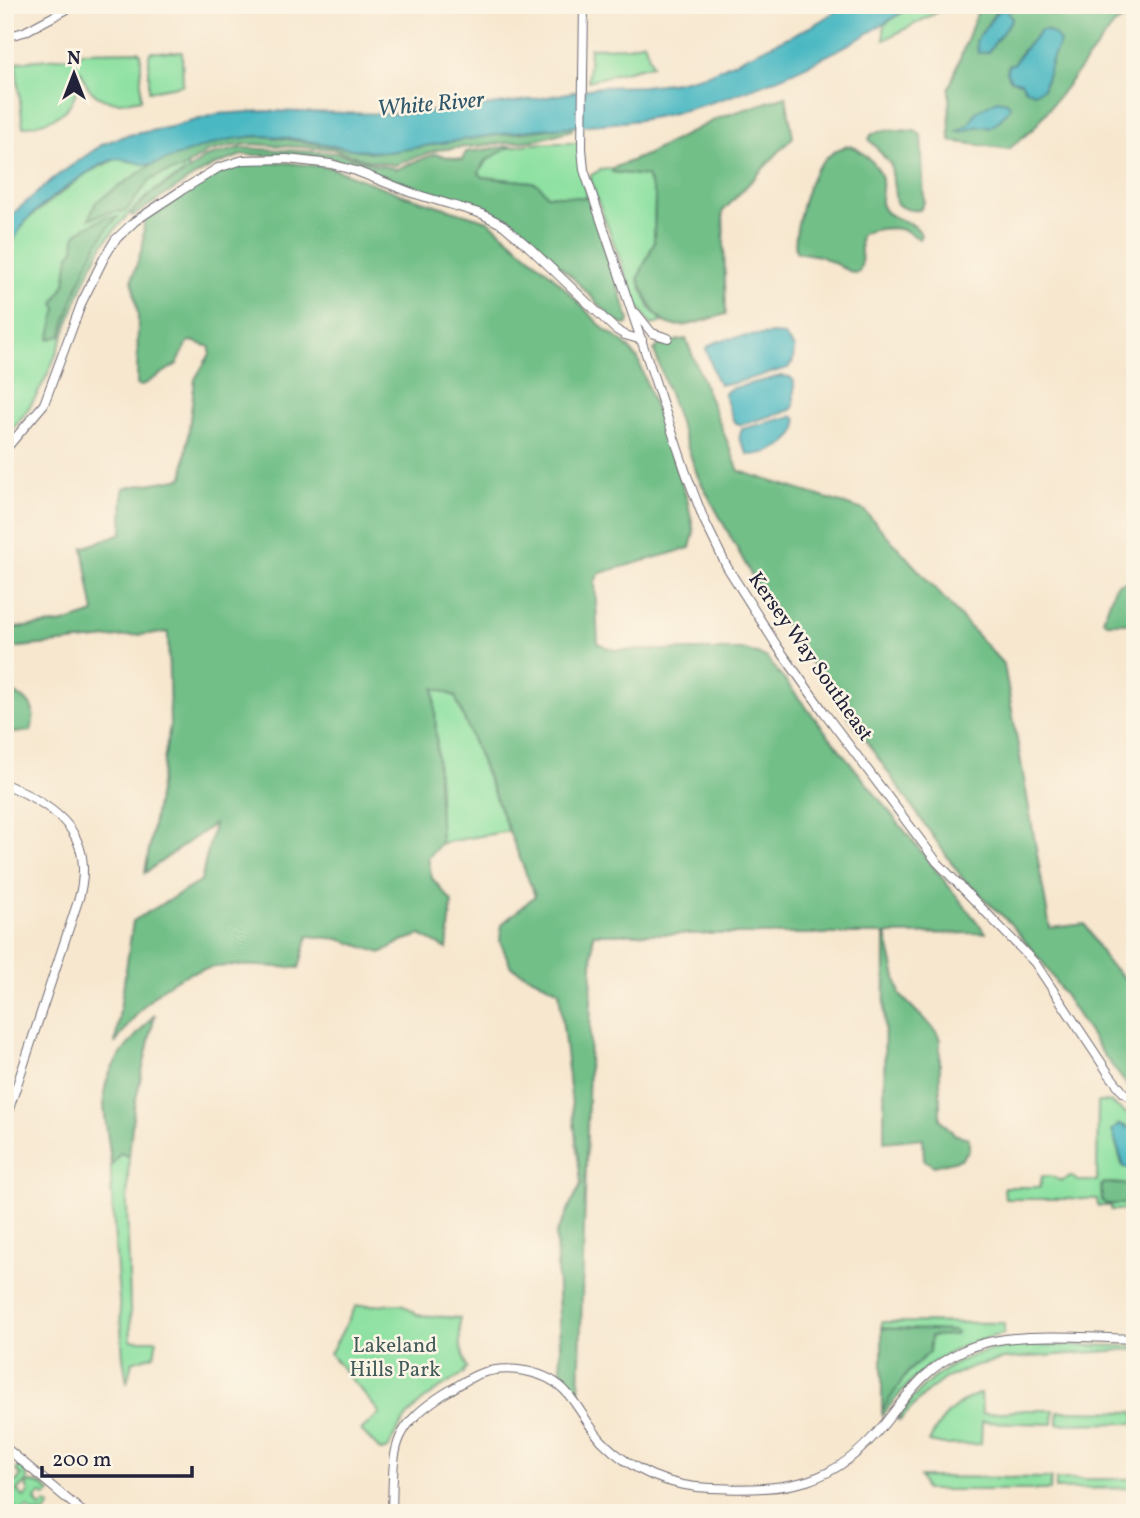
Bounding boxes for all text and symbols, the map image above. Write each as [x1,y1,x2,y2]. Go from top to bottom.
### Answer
north arrow [38,38,108,108]
text: N [67,46,81,72]
water label: White River [376,84,486,126]
street label: Kersey Way Southeast [741,566,879,748]
park label: Lakeland Hills Park [350,1332,441,1385]
scale bar [42,1434,192,1478]
text: 200 m [52,1446,112,1475]

